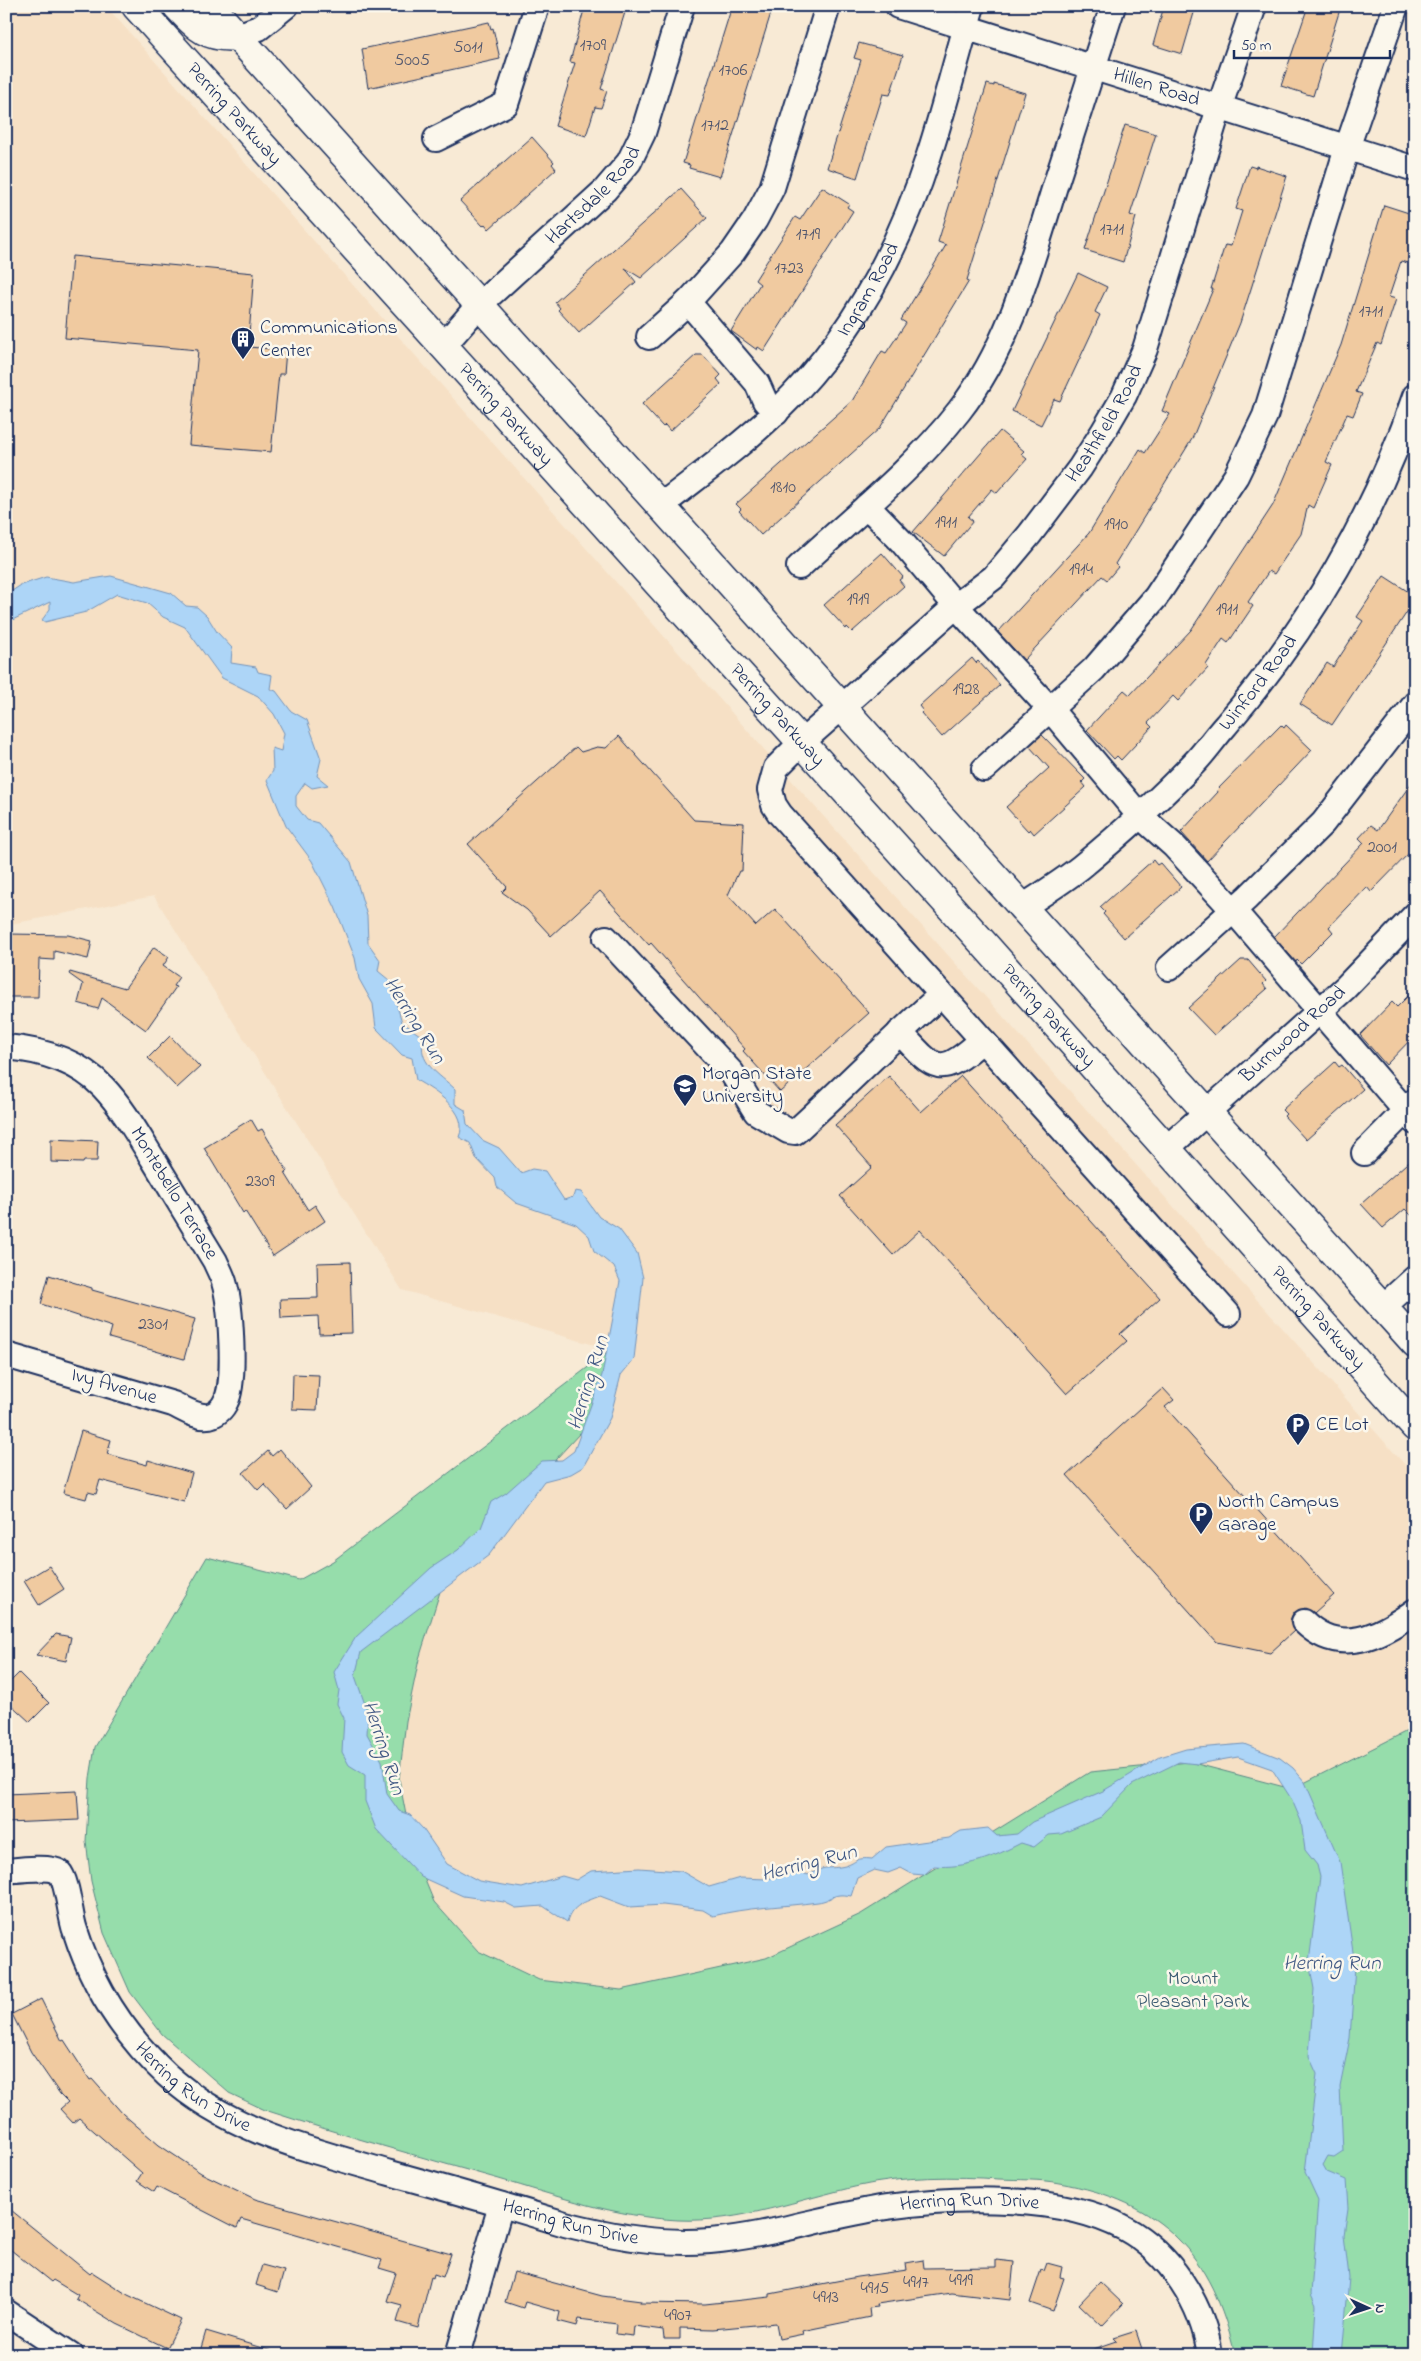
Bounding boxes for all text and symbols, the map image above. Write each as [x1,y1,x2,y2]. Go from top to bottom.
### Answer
scale bar [1234,28,1390,60]
house number: 1709 [580,33,607,59]
house number: 5011 [453,35,483,61]
text: 50 m [1241,35,1272,57]
house number: 5005 [394,48,430,74]
street label: Perring Parkway [179,56,288,172]
house number: 1706 [719,58,747,84]
street label: Hillen Road [1109,60,1203,115]
house number: 1712 [701,113,729,139]
street label: Hartsdale Road [539,142,649,252]
house number: 1711 [1100,217,1125,243]
house number: 1719 [796,222,821,248]
street label: Ingram Road [830,238,907,343]
house number: 1723 [774,256,804,282]
house number: 1711 [1359,299,1384,325]
place label: Communications Center [260,314,398,366]
building icon: Communications Center [230,326,256,360]
street label: Perring Parkway [451,357,560,473]
street label: Heathfield Road [1059,360,1151,489]
house number: 1810 [770,475,796,501]
house number: 1911 [935,510,958,536]
house number: 1910 [1104,512,1129,538]
house number: 1914 [1069,557,1094,583]
house number: 1919 [847,587,870,613]
house number: 1911 [1216,597,1239,623]
street label: Winford Road [1212,629,1305,738]
street label: Perring Parkway [723,657,832,773]
house number: 1928 [953,677,980,703]
house number: 2001 [1367,835,1397,861]
street label: Perring Parkway [994,958,1102,1074]
water label: Herring Run [375,972,453,1071]
street label: Burnwood Road [1233,979,1353,1091]
place label: Morgan State University [702,1060,811,1112]
school or university icon: Morgan State University [672,1073,698,1107]
street label: Montebello Terrace [122,1121,225,1265]
house number: 2309 [245,1169,275,1195]
street label: Perring Parkway [1264,1260,1372,1377]
house number: 2301 [138,1312,168,1338]
water label: Herring Run [560,1331,619,1434]
street label: Ivy Avenue [68,1361,160,1413]
place label: CE Lot [1316,1411,1369,1440]
parking icon: CE Lot [1285,1412,1311,1446]
place label: North Campus Garage [1218,1488,1339,1541]
parking icon: North Campus Garage [1188,1501,1214,1535]
water label: Herring Run [353,1697,413,1800]
water label: Herring Run [758,1838,861,1891]
water label: Herring Run [1283,1949,1381,1980]
park label: Mount Pleasant Park [1137,1965,1249,2017]
street label: Herring Run Drive [127,2035,255,2140]
street label: Herring Run Drive [898,2186,1041,2220]
street label: Herring Run Drive [499,2191,640,2253]
house number: 4919 [949,2268,974,2294]
house number: 4917 [903,2270,930,2296]
house number: 4915 [861,2276,889,2302]
north arrow [1344,2284,1394,2334]
house number: 4913 [813,2285,839,2311]
house number: 4907 [664,2303,693,2329]
text: N [1369,2303,1390,2314]

